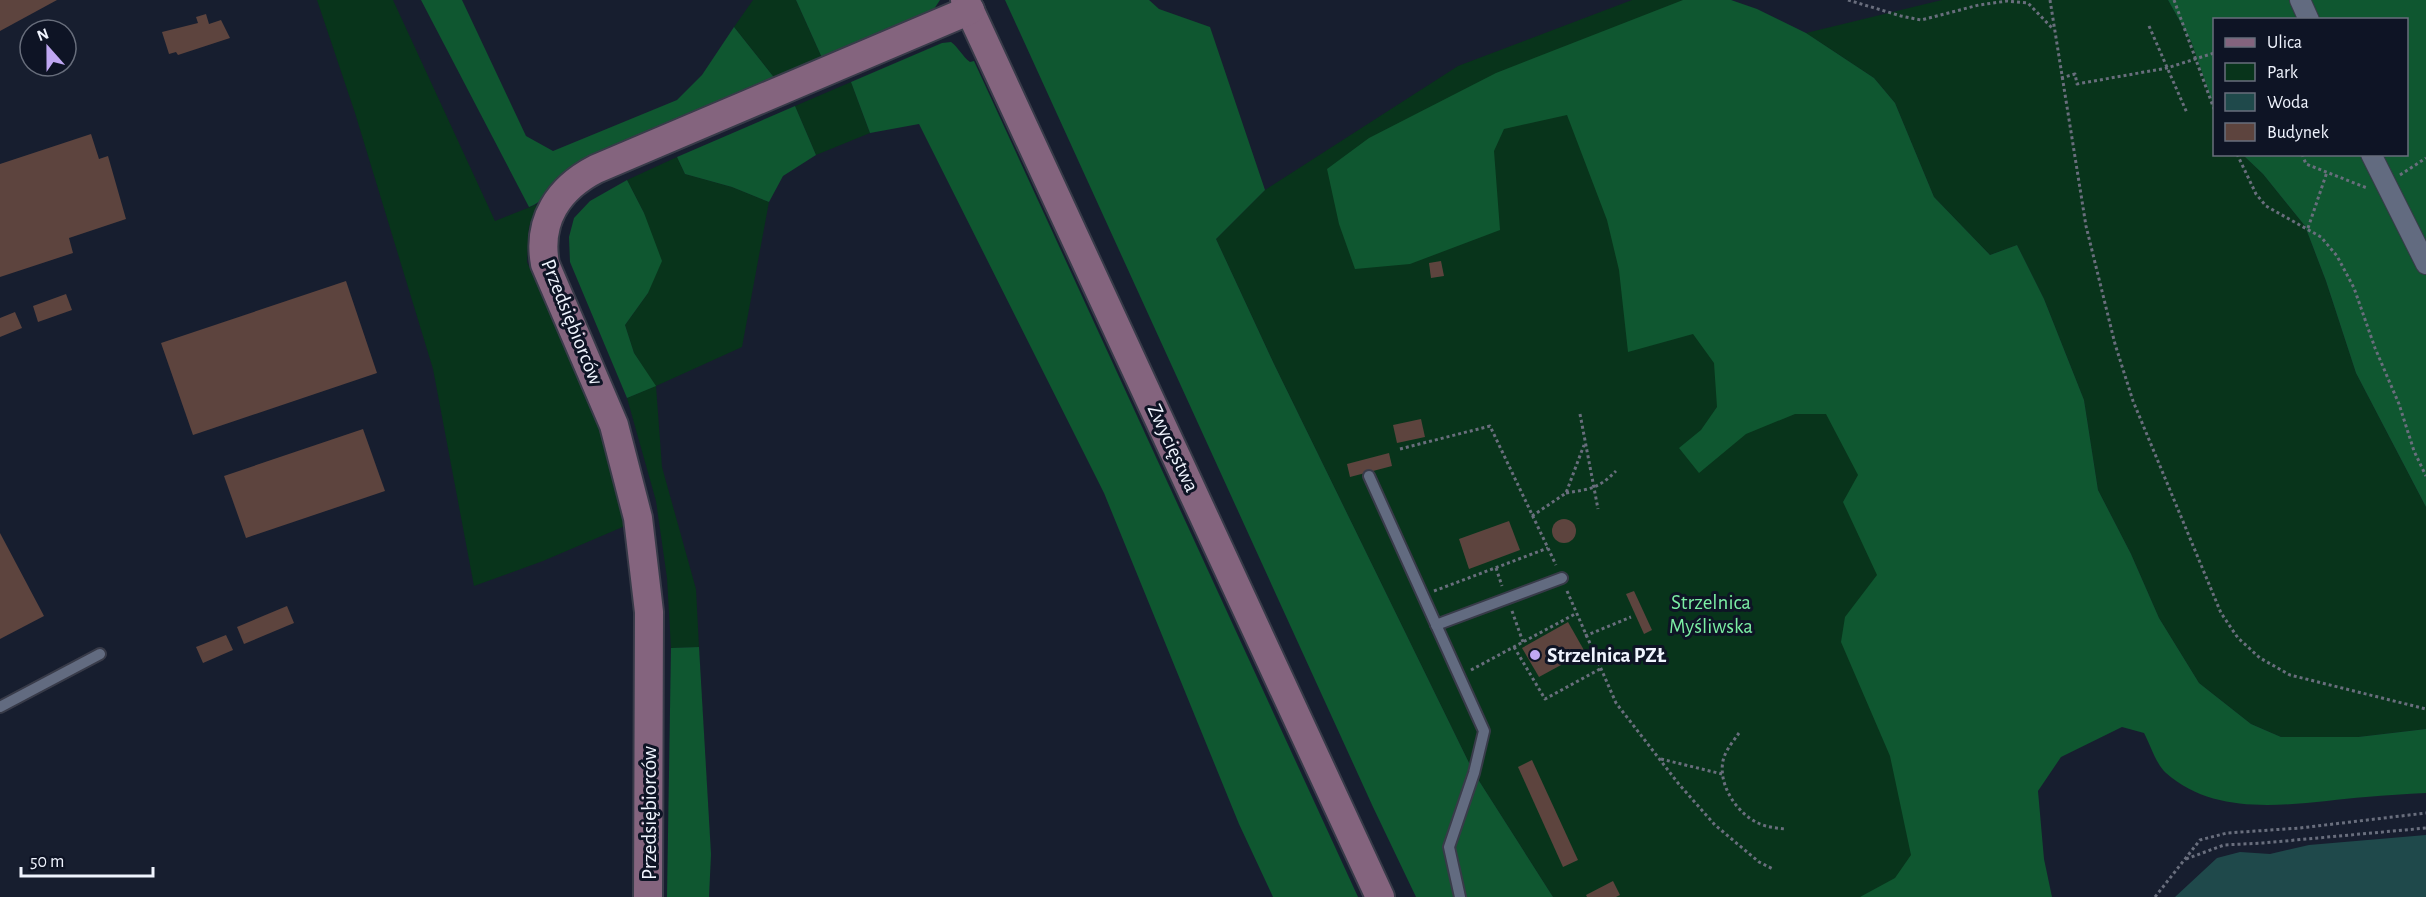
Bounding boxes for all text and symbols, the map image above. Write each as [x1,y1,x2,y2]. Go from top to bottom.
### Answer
north arrow [18,18,78,78]
legend [2213,18,2408,156]
text: N [35,25,51,44]
text: Ulica [2267,34,2302,52]
text: Park [2267,64,2299,82]
text: Woda [2267,94,2309,112]
text: Budynek [2267,124,2329,142]
street label: Przedsiębiorców [537,256,607,388]
street label: Zwycięstwa [1144,401,1203,495]
park label: Strzelnica Myśliwska [1669,592,1753,637]
place label: Strzelnica PZŁ [1547,645,1667,666]
marker: Strzelnica PZŁ [1528,648,1542,662]
street label: Przedsiębiorców [639,746,660,880]
scale bar [21,840,153,878]
text: 50 m [30,853,64,871]

